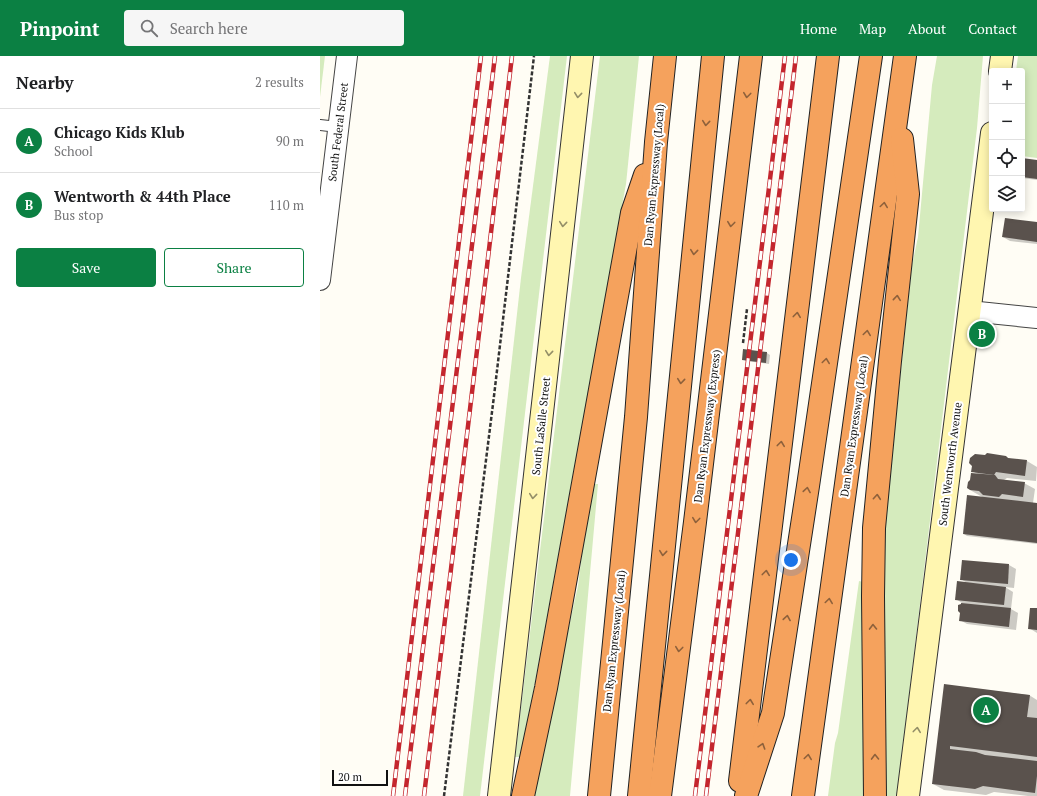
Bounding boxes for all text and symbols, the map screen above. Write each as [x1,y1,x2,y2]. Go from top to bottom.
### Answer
search box [124,10,404,46]
text: Pinpoint [20,16,100,41]
icon: search [138,17,160,39]
text: Search here [170,18,248,38]
text: Home [800,19,837,38]
text: Map [859,19,886,38]
text: About [908,19,946,38]
text: Contact [968,19,1017,38]
map controls [989,68,1025,212]
button: + [989,68,1025,104]
text: Nearby [16,71,74,94]
text: 2 results [255,73,304,91]
street label: South Federal Street [325,82,351,182]
one-way arrow [574,92,583,98]
one-way arrow [742,92,751,98]
street label: Dan Ryan Expressway (Local) [641,103,667,247]
button: − [989,104,1025,140]
one-way arrow [702,120,711,126]
text: Chicago Kids Klub [54,122,185,142]
text: A [24,132,34,150]
text: 90 m [276,132,304,150]
button: locate [989,140,1025,176]
text: School [54,142,93,160]
button: layers [989,176,1025,212]
text: Wentworth & 44th Place [54,186,231,206]
text: B [25,196,33,214]
text: 110 m [269,196,304,214]
one-way arrow [880,202,889,208]
text: Bus stop [54,206,103,224]
one-way arrow [559,221,568,227]
one-way arrow [727,221,736,227]
button: Save [16,248,156,287]
button: Share [164,248,304,287]
one-way arrow [690,249,699,255]
one-way arrow [892,295,901,301]
one-way arrow [792,311,801,318]
pin: B [969,319,995,349]
one-way arrow [862,330,871,336]
street label: Dan Ryan Expressway (Express) [691,348,723,503]
one-way arrow [545,350,554,356]
street label: Dan Ryan Expressway (Local) [837,354,871,498]
one-way arrow [821,358,830,364]
street label: South LaSalle Street [529,376,553,476]
one-way arrow [676,378,685,384]
street label: South Wentworth Avenue [935,401,965,527]
one-way arrow [777,441,786,447]
one-way arrow [802,487,811,493]
one-way arrow [529,493,538,499]
one-way arrow [872,494,881,500]
one-way arrow [692,517,701,523]
one-way arrow [659,550,668,556]
your location [781,550,801,570]
street label: Dan Ryan Expressway (Local) [600,569,628,713]
one-way arrow [761,570,770,576]
one-way arrow [824,598,833,604]
one-way arrow [782,615,791,621]
one-way arrow [869,624,877,630]
one-way arrow [675,646,684,652]
pin: A [973,695,999,725]
one-way arrow [745,699,754,705]
one-way arrow [912,726,921,733]
one-way arrow [757,742,766,749]
one-way arrow [803,754,812,760]
one-way arrow [870,754,879,760]
scale bar [332,768,388,787]
text: 20 m [338,770,362,784]

